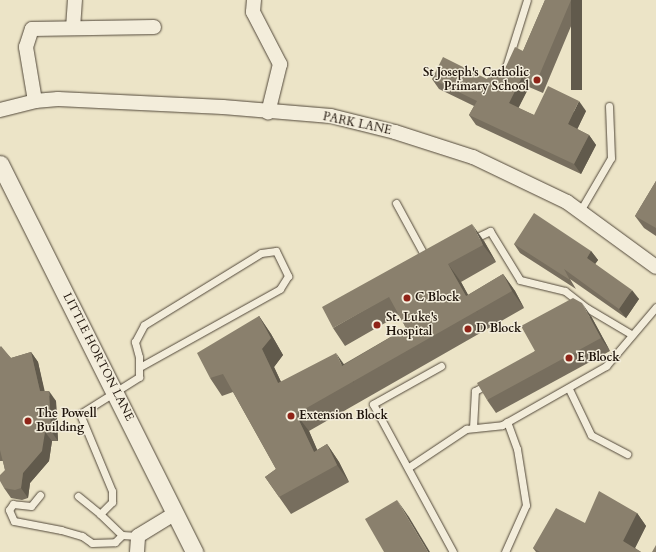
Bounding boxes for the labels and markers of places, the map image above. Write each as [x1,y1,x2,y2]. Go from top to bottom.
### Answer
place label: St Joseph's Catholic Primary School [423,66,529,94]
marker: St Joseph's Catholic Primary School [532,75,542,85]
place label: C Block [415,291,459,305]
marker: C Block [402,293,412,303]
place label: St. Luke's Hospital [386,311,438,339]
marker: St. Luke's Hospital [371,319,383,331]
place label: D Block [476,322,521,336]
marker: D Block [463,324,473,334]
place label: E Block [577,351,620,365]
marker: E Block [564,353,574,363]
place label: The Powell Building [36,407,97,435]
place label: Extension Block [299,409,388,423]
marker: Extension Block [286,411,296,421]
marker: The Powell Building [23,416,33,426]

